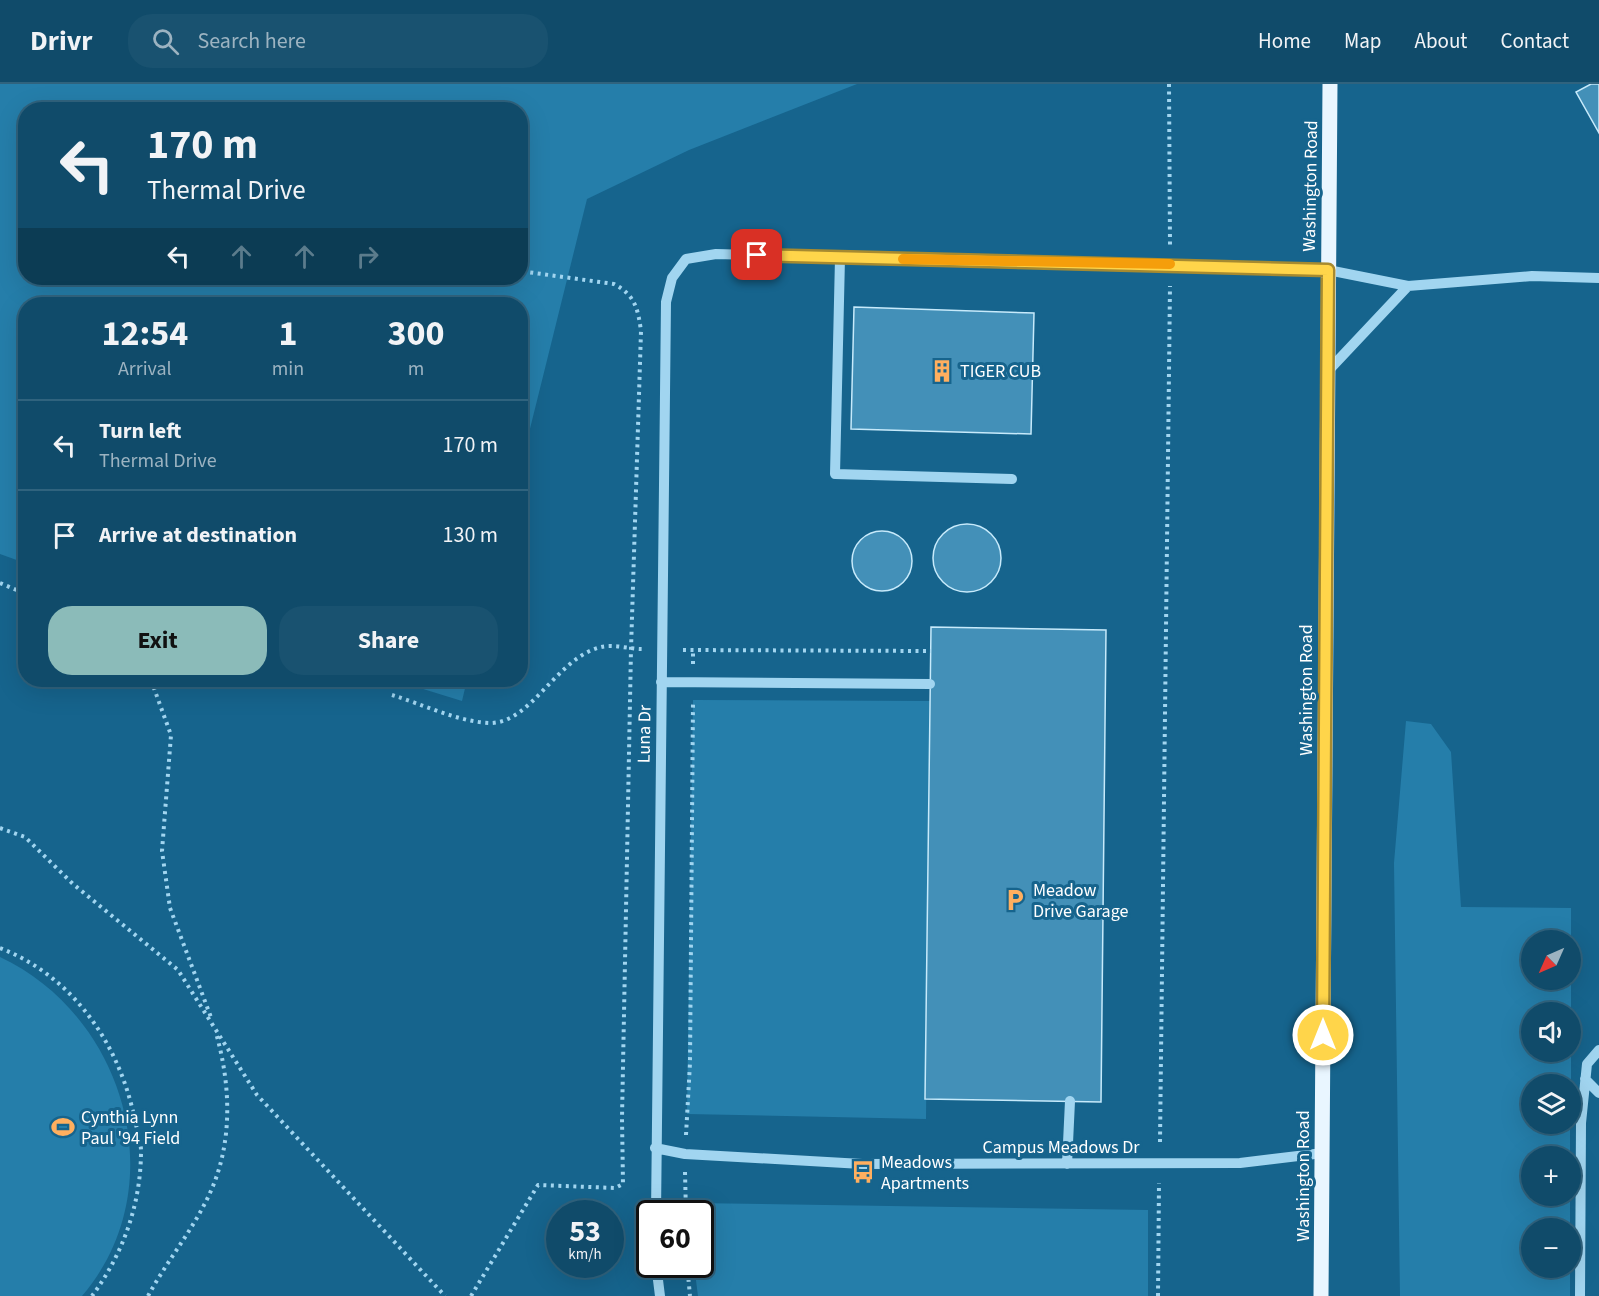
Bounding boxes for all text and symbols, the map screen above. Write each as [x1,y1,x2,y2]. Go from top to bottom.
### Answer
search box [128,14,548,68]
text: Drivr [30,21,92,61]
icon: search [149,25,182,58]
text: Search here [197,25,306,57]
text: Home [1258,26,1311,56]
text: Map [1344,26,1382,56]
text: About [1415,26,1467,56]
text: Contact [1500,26,1569,56]
text: 170 m [147,115,258,175]
street label: Washington Road [1297,120,1324,252]
icon: left [48,126,126,204]
text: Thermal Drive [147,171,306,210]
pin [731,229,782,280]
icon: arrive [740,238,773,271]
icon: left [162,240,195,273]
icon: ahead [225,240,258,273]
icon: ahead [288,240,321,273]
icon: right [351,240,384,273]
text: 12:54 [101,308,188,359]
text: 1 [278,308,297,359]
text: 300 [388,308,445,359]
text: Arrival [118,355,172,383]
text: min [272,355,304,383]
text: m [408,355,424,383]
building icon: TIGER CUB [929,358,955,384]
place label: TIGER CUB [960,359,1041,384]
text: Turn left [99,415,181,447]
icon: left [48,429,81,462]
text: 170 m [443,429,498,461]
text: Thermal Drive [99,447,217,475]
icon: arrive [48,519,81,552]
text: Arrive at destination [99,519,297,551]
text: 130 m [443,519,498,551]
button: Exit [48,606,267,675]
button: Share [279,606,498,675]
street label: Washington Road [1294,624,1319,756]
street label: Luna Dr [631,704,658,763]
place label: Meadow Drive Garage [1033,878,1129,924]
parking icon: Meadow Drive Garage [1002,887,1028,913]
north arrow [1521,930,1581,990]
map controls [1521,930,1581,1278]
button: sound [1521,1002,1581,1062]
position arrow [1291,1003,1355,1067]
button: layers [1521,1074,1581,1134]
place label: Cynthia Lynn Paul '94 Field [81,1105,180,1151]
street label: Washington Road [1291,1110,1316,1242]
sports icon: Cynthia Lynn Paul '94 Field [50,1114,76,1140]
street label: Campus Meadows Dr [982,1135,1140,1160]
button: + [1521,1146,1581,1206]
place label: Meadows Apartments [881,1150,969,1196]
bus stop icon: Meadows Apartments [850,1159,876,1185]
speed limit sign: 60 [636,1200,714,1278]
text: 53 [569,1210,601,1253]
button: − [1521,1218,1581,1278]
text: km/h [568,1244,602,1265]

